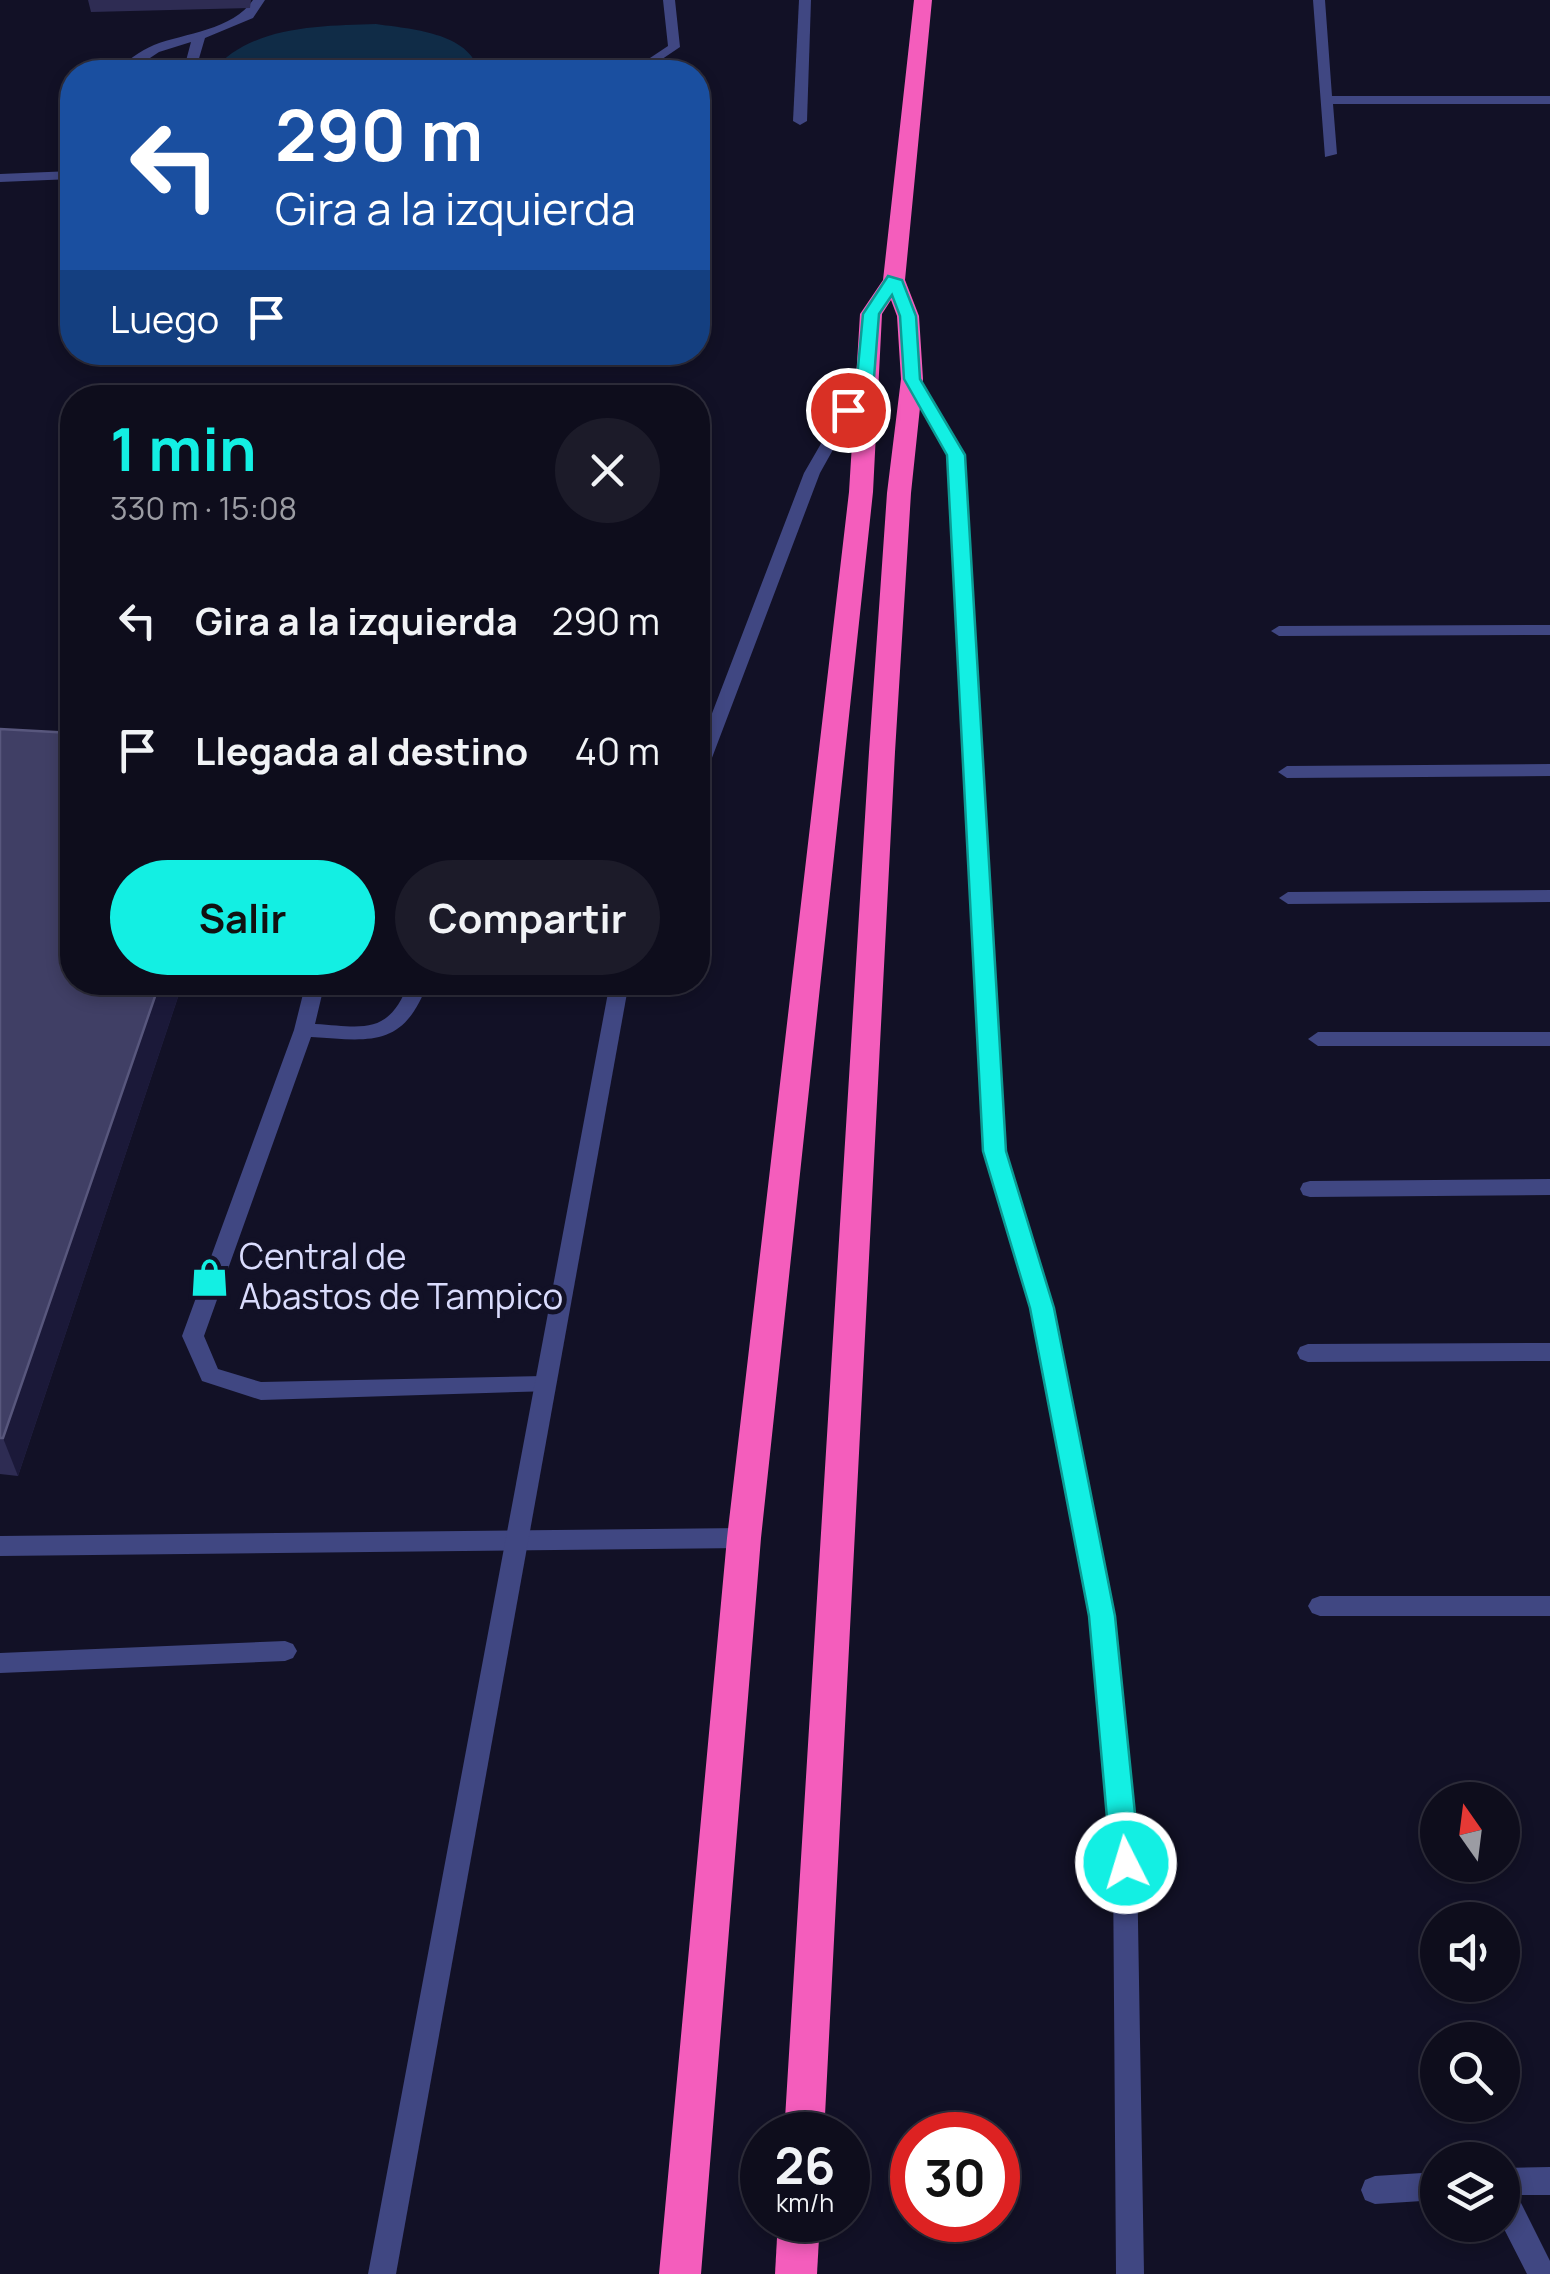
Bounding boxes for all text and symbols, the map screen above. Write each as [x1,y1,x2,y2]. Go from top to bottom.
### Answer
text: 290 m [275,86,483,182]
icon: left [110,100,240,230]
text: Gira a la izquierda [275,177,636,239]
icon: arrive [239,290,294,345]
text: Luego [110,292,219,344]
pin [806,368,891,453]
icon: arrive [821,383,876,438]
text: 1 min [110,407,257,489]
button: close [555,418,660,523]
text: 330 m · 15:08 [110,486,297,530]
icon: left [110,593,165,648]
text: Gira a la izquierda [195,594,518,646]
text: 290 m [552,594,660,646]
icon: arrive [110,723,165,778]
text: Llegada al destino [195,724,528,776]
text: 40 m [575,724,660,776]
button: Salir [110,860,375,975]
button: Compartir [395,860,660,975]
place label: Central de Abastos de Tampico [239,1232,563,1320]
shop icon: Central de Abastos de Tampico [188,1256,230,1298]
north arrow [1420,1782,1520,1882]
map controls [1420,1782,1520,2242]
position arrow [1074,1811,1178,1915]
button: sound [1420,1902,1520,2002]
button: search [1420,2022,1520,2122]
speed limit sign: 30 [890,2112,1020,2242]
text: 26 [775,2131,835,2199]
button: layers [1420,2142,1520,2242]
text: km/h [776,2185,834,2220]

